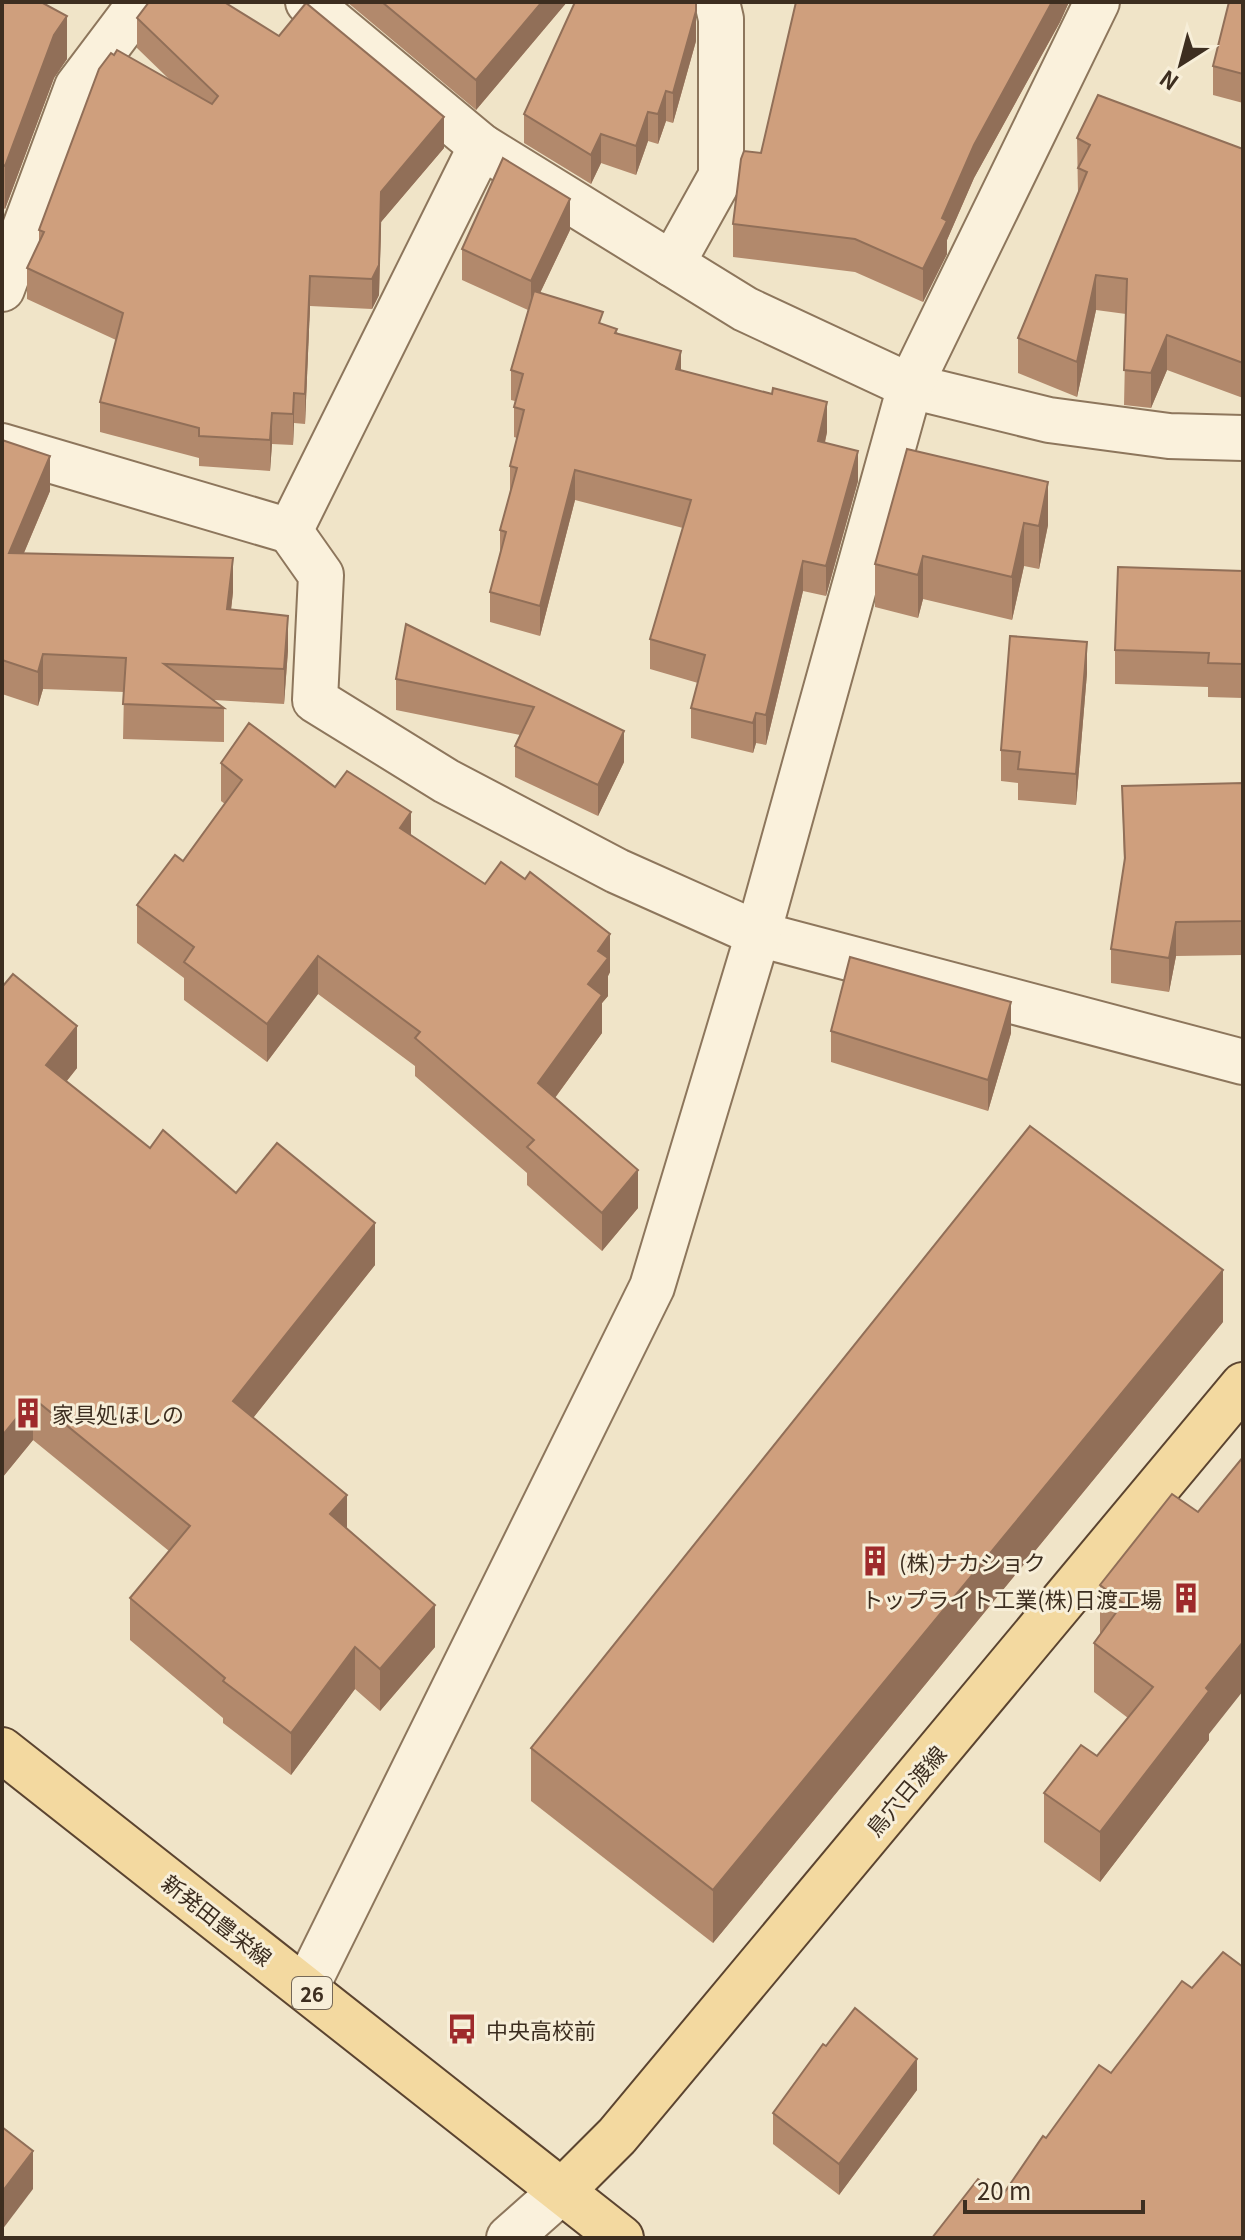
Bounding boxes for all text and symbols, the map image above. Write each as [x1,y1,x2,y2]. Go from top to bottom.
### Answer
north arrow [1141,24,1221,104]
text: N [1152,64,1184,100]
building icon: 家具処ほしの [11,1396,45,1430]
place label: 家具処ほしの [52,1397,184,1429]
building icon: (株)ナカショク [858,1544,892,1578]
place label: (株)ナカショク [899,1545,1046,1577]
building icon: トップライト工業(株)日渡工場 [1169,1581,1203,1615]
place label: トップライト工業(株)日渡工場 [861,1582,1162,1614]
street label: 鳥穴日渡線 [857,1738,953,1842]
street label: 新発田豊栄線 [156,1866,280,1972]
road number: 26 [292,1977,332,2009]
bus stop icon: 中央高校前 [445,2012,479,2046]
place label: 中央高校前 [486,2013,596,2045]
scale bar [965,2164,1143,2214]
text: 20 m [977,2172,1031,2207]

